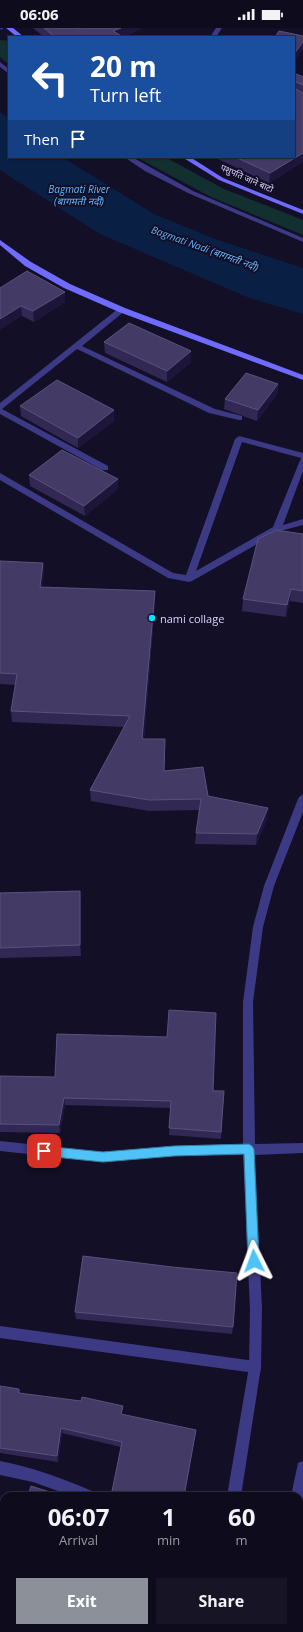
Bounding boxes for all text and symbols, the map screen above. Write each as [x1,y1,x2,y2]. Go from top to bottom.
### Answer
text: 06:06 [20,4,59,24]
text: 20 m [90,47,157,85]
icon: left [24,52,76,104]
text: Turn left [90,83,161,107]
icon: arrive [67,128,89,150]
text: Then [24,129,59,149]
street label: पशुपति जाने बाटो [218,161,276,196]
water label: Bagmati River (बागमती नदी) [48,182,111,208]
water label: Bagmati Nadi (बागमती नदी) [149,222,261,274]
place label: nami collage [160,611,224,626]
marker: nami collage [147,613,157,623]
pin [27,1134,61,1168]
icon: arrive [33,1140,55,1162]
position arrow [233,1240,275,1282]
text: 06:07 [48,1500,109,1533]
text: 1 [162,1500,176,1533]
text: 60 [228,1500,255,1533]
text: Arrival [59,1531,98,1549]
text: min [157,1531,180,1549]
text: m [236,1531,248,1549]
button: Exit [16,1578,148,1624]
button: Share [156,1578,287,1624]

